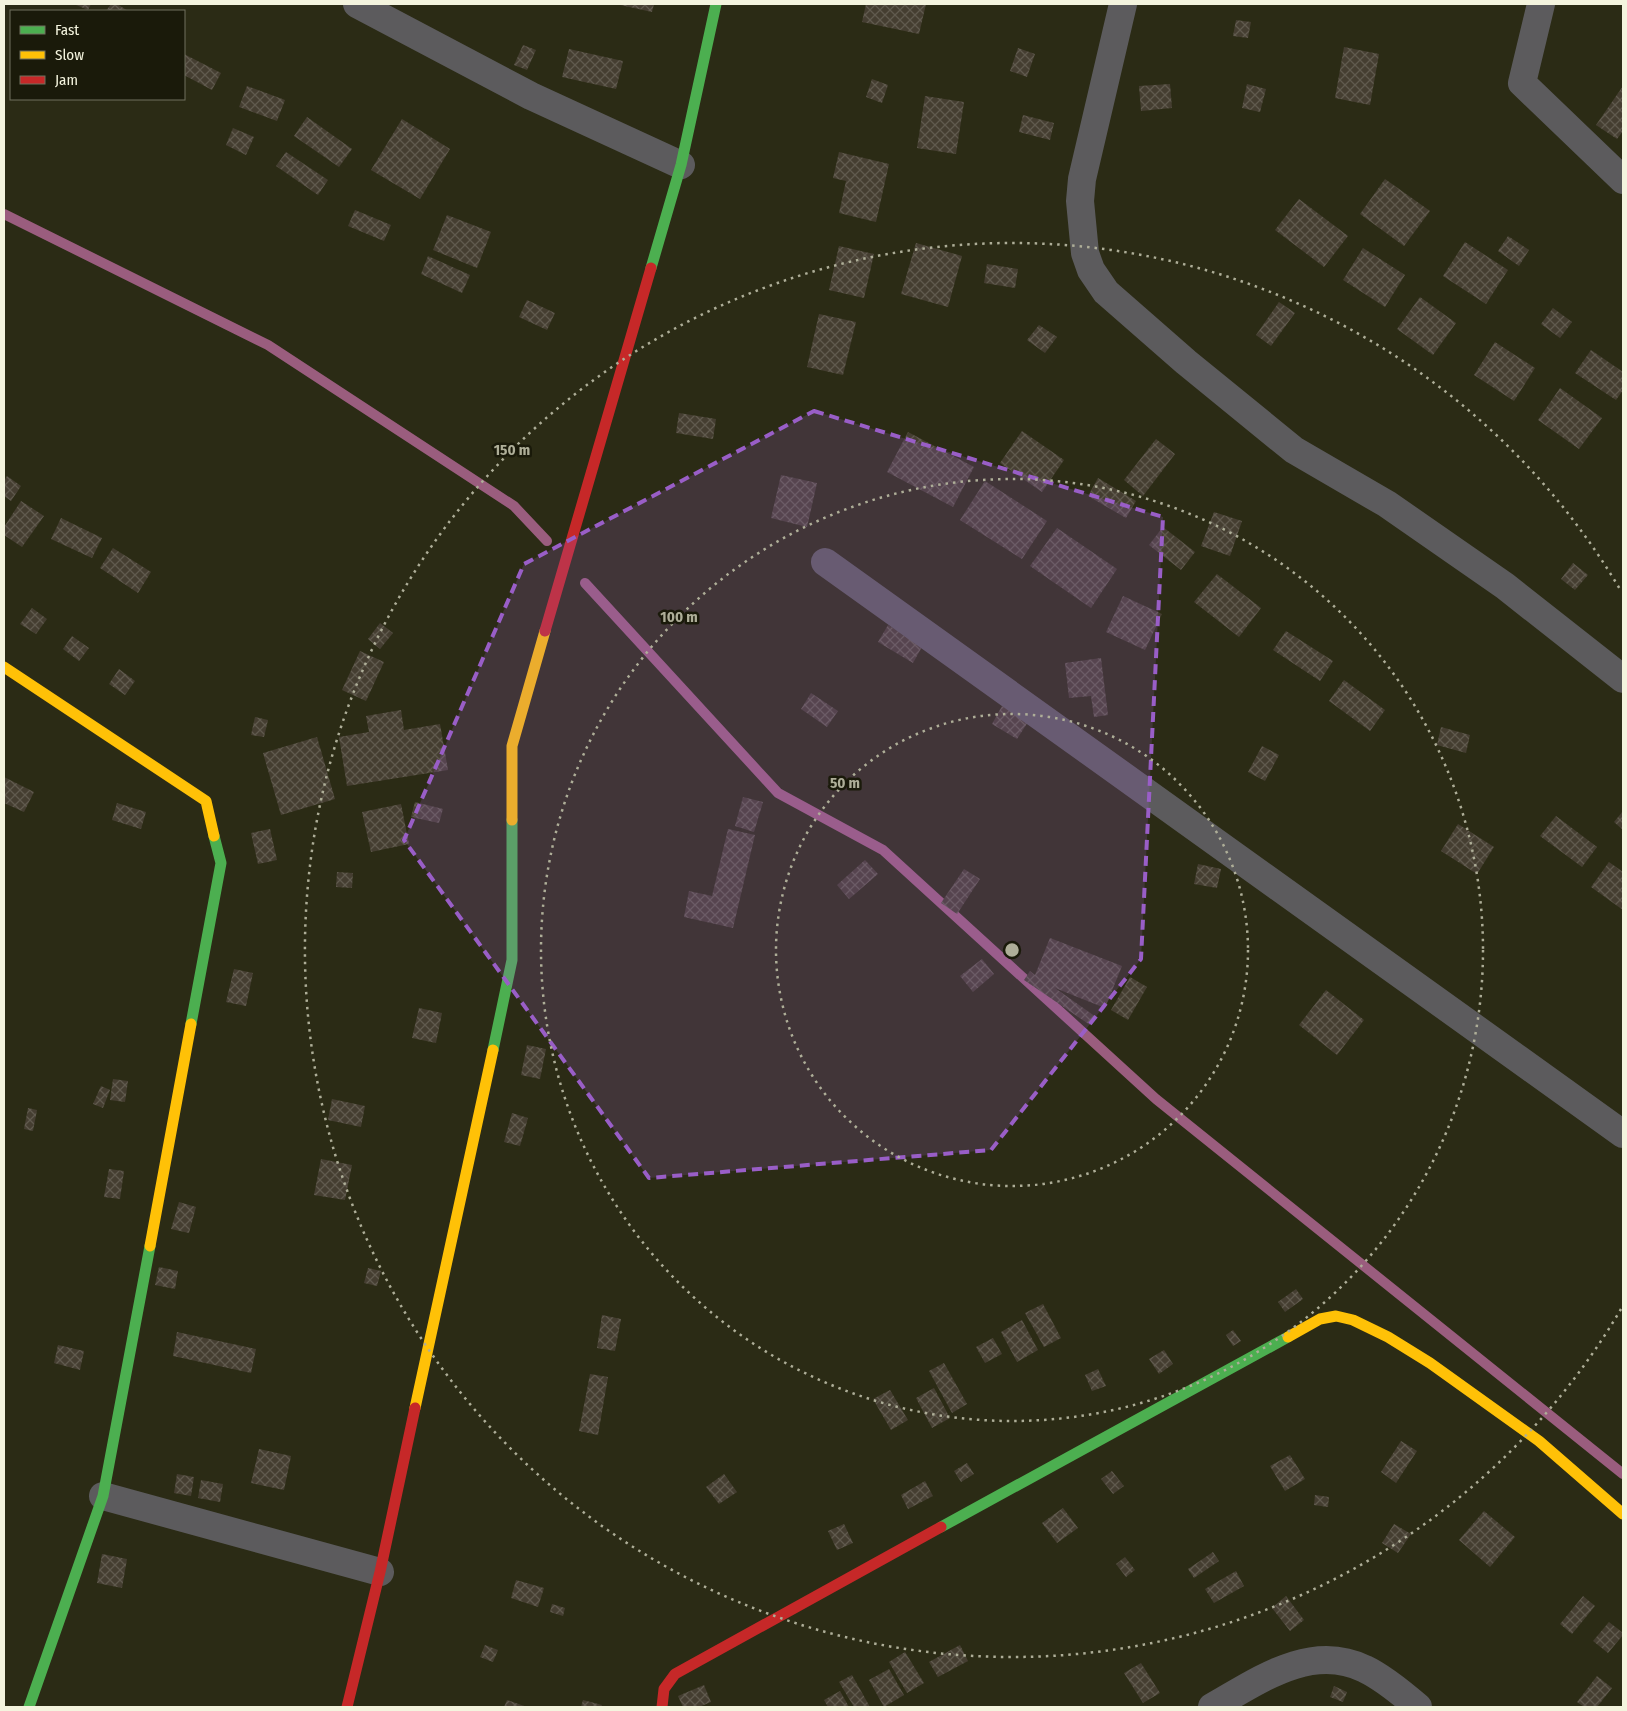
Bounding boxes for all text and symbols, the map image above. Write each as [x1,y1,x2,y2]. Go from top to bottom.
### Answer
legend [10,10,185,100]
text: Fast [55,21,79,39]
text: Slow [55,46,84,64]
text: Jam [55,71,78,89]
text: 150 m [494,441,530,459]
text: 100 m [660,608,698,626]
text: 50 m [830,774,860,792]
centre of rings [1003,941,1021,959]

